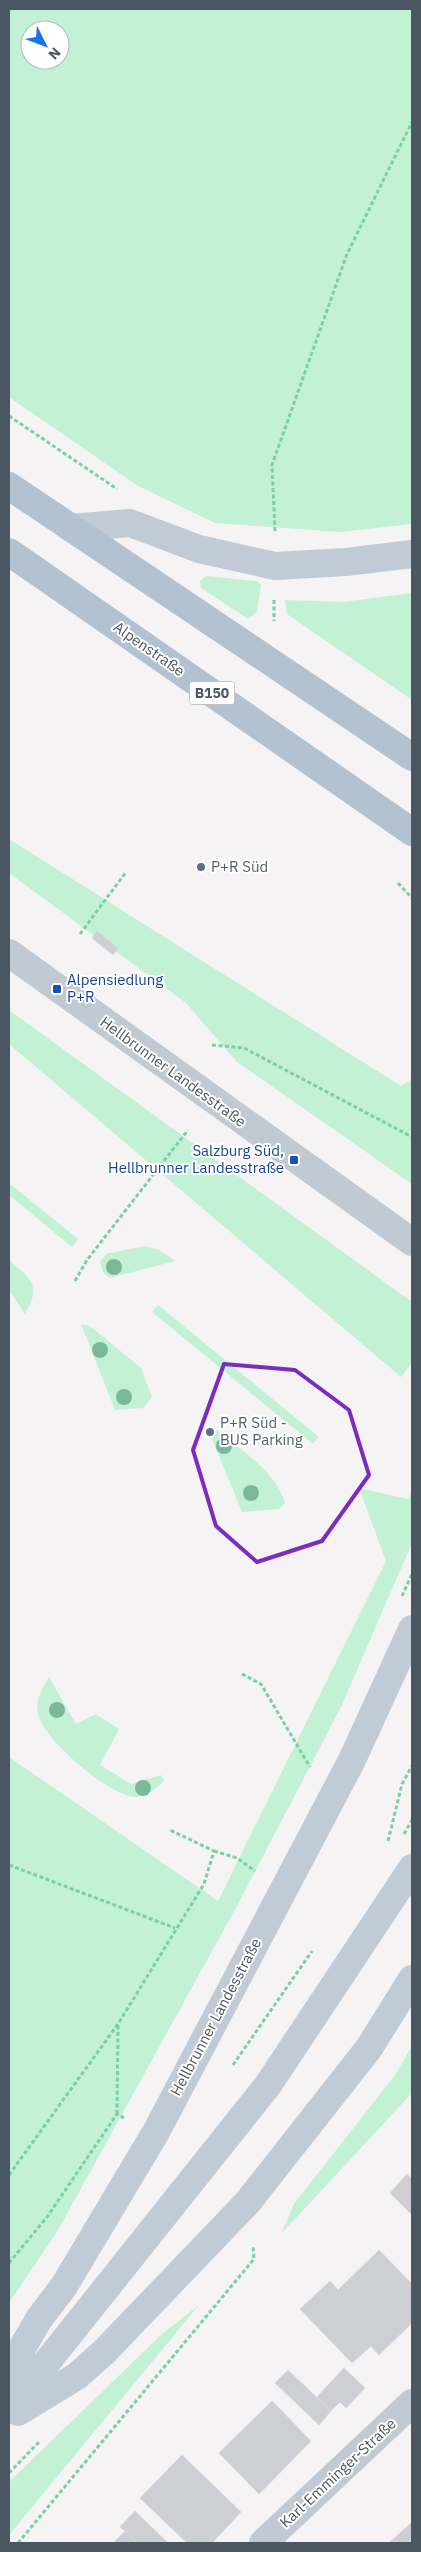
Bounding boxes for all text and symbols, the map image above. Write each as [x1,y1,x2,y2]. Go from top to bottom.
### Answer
north arrow [20,20,70,70]
text: N [45,44,65,63]
street label: Alpenstraße [110,617,189,680]
road number: B150 [190,681,234,704]
place label: P+R Süd [211,857,268,876]
marker: P+R Süd [195,861,207,873]
place label: Alpensiedlung P+R [67,970,163,1006]
marker: Alpensiedlung P+R [51,983,63,995]
street label: Hellbrunner Landesstraße [97,1012,250,1131]
place label: Salzburg Süd, Hellbrunner Landesstraße [108,1141,284,1177]
marker: Salzburg Süd, Hellbrunner Landesstraße [288,1154,300,1166]
place label: P+R Süd - BUS Parking [220,1413,303,1449]
marker: P+R Süd - BUS Parking [204,1426,216,1438]
street label: Hellbrunner Landesstraße [166,1935,265,2099]
street label: Karl-Emminger-Straße [276,2414,400,2531]

